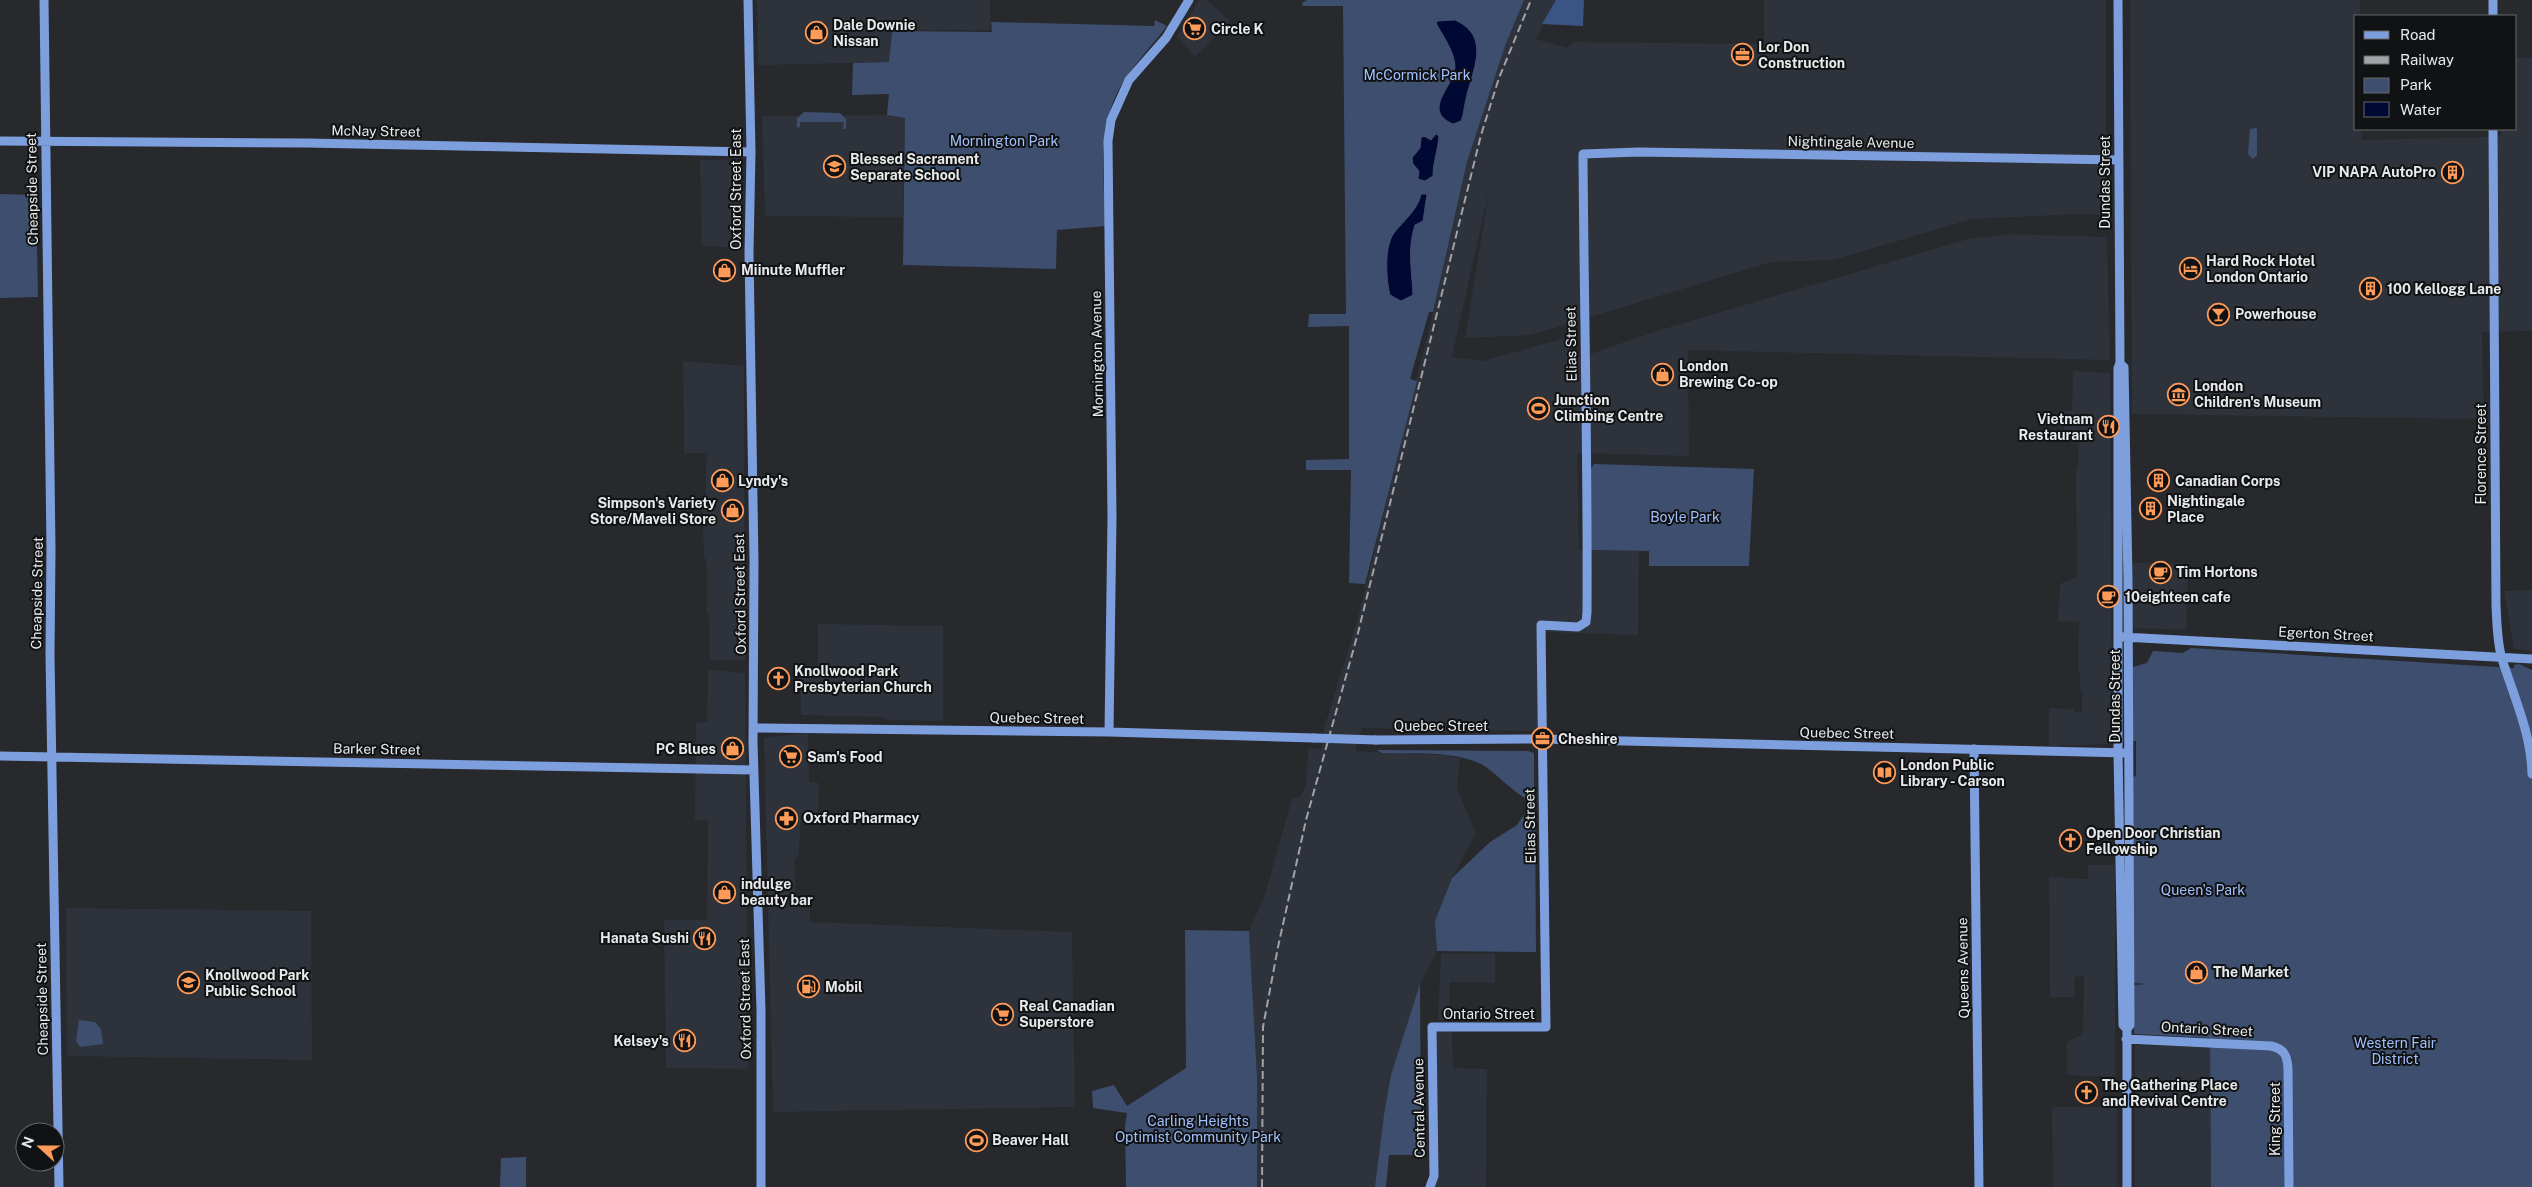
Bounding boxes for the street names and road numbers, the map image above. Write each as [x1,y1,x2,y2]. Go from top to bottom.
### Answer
street label: McNay Street [331,122,421,140]
street label: Oxford Street East [728,128,744,250]
street label: Cheapside Street [23,133,41,245]
street label: Nightingale Avenue [1787,133,1915,151]
street label: Dundas Street [2097,135,2113,229]
street label: Mornington Avenue [1088,290,1106,418]
street label: Elias Street [1562,306,1580,382]
street label: Florence Street [2473,403,2489,505]
street label: Oxford Street East [731,533,749,655]
street label: Cheapside Street [28,537,46,649]
street label: Egerton Street [2278,624,2374,644]
street label: Dundas Street [2107,649,2123,743]
street label: Quebec Street [990,709,1084,727]
street label: Quebec Street [1394,718,1488,734]
street label: Quebec Street [1800,724,1894,742]
street label: Barker Street [333,740,421,758]
street label: Elias Street [1521,788,1539,864]
street label: Queens Avenue [1954,917,1972,1019]
street label: Oxford Street East [736,938,754,1060]
street label: Cheapside Street [33,943,51,1055]
street label: Ontario Street [1443,1006,1535,1022]
street label: Ontario Street [2161,1019,2253,1039]
street label: Central Avenue [1410,1058,1428,1158]
street label: King Street [2267,1082,2283,1156]

